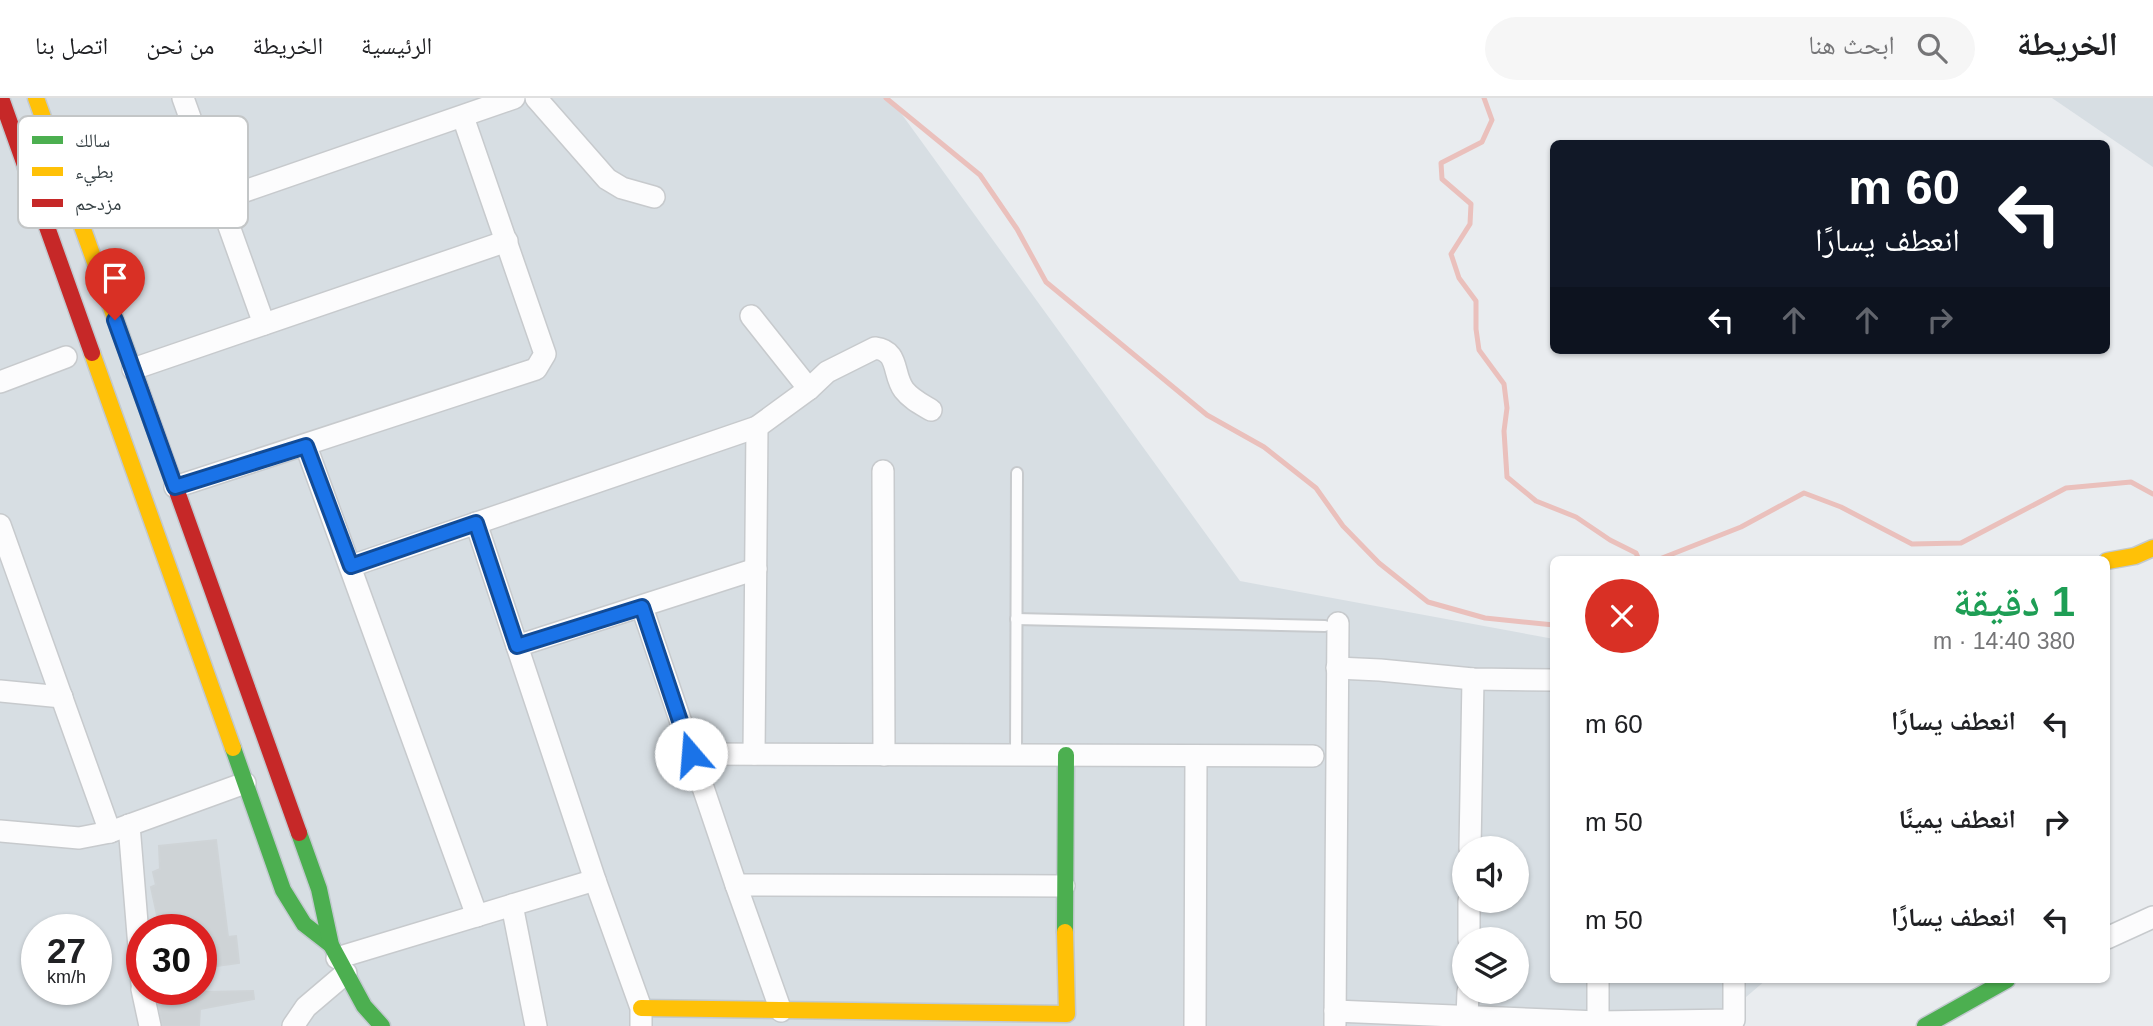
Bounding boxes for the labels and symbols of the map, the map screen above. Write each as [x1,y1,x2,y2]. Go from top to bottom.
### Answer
legend [18,116,248,228]
text: سالك [75,130,110,151]
text: بطيء [75,161,114,187]
text: مزدحم [75,193,121,216]
pin [85,248,145,320]
position arrow [654,717,728,791]
speed limit sign: 30 [126,914,217,1005]

